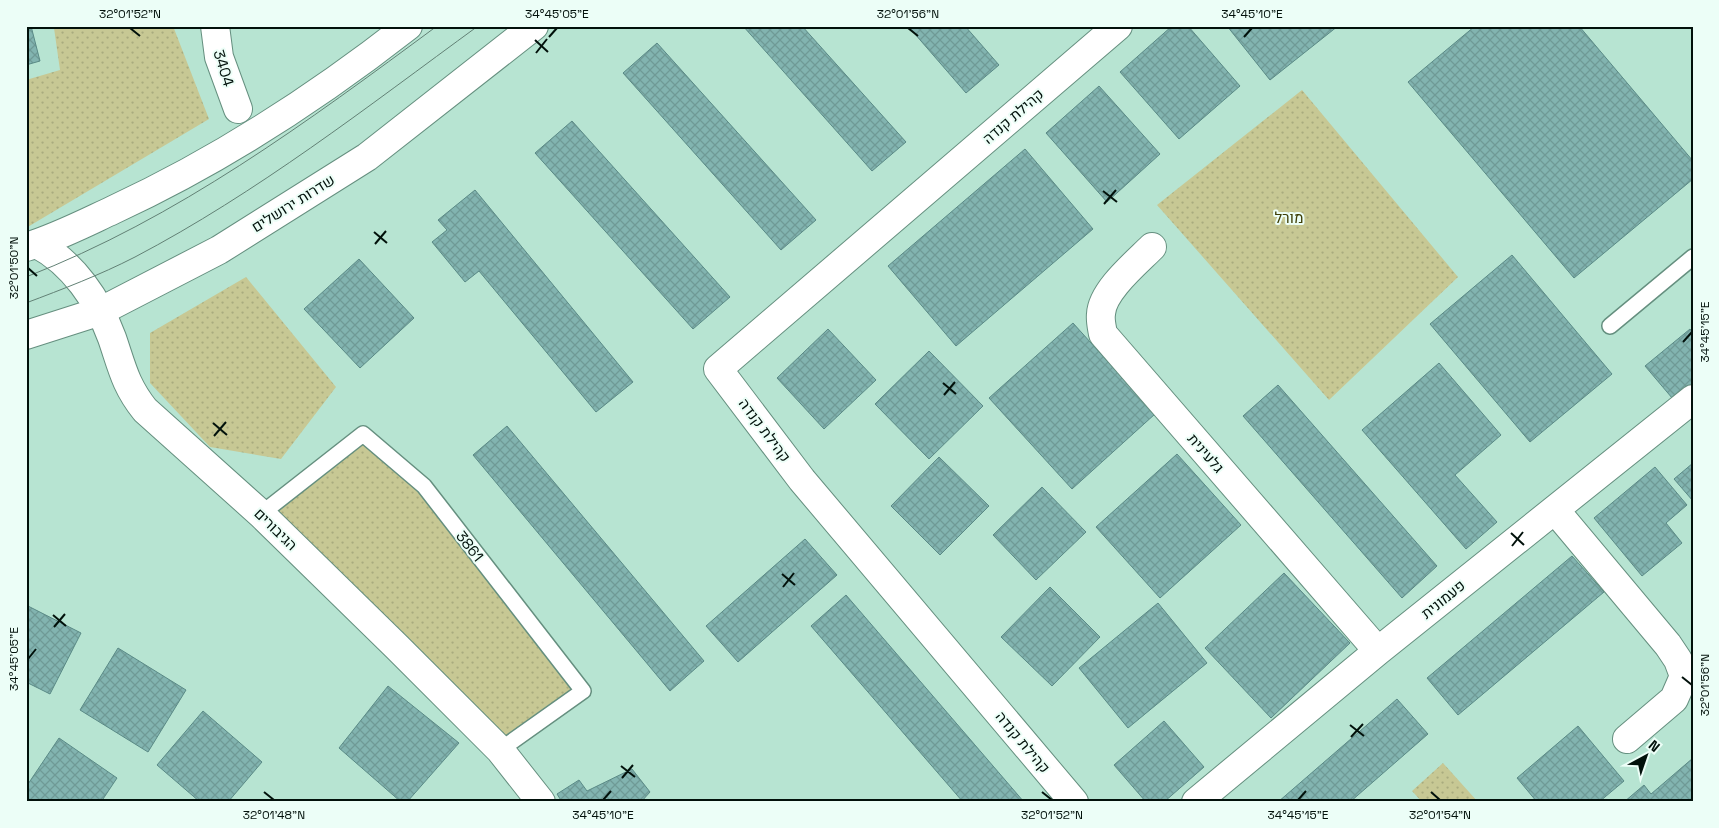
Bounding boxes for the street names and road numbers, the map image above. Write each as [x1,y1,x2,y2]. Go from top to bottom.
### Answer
street label: 3404 [209,47,239,89]
street label: קהילת קנדה [978,84,1048,148]
street label: שדרות ירושלים [248,170,338,236]
street label: קהילת קנדה [735,394,795,466]
street label: גלעינית [1184,429,1228,477]
street label: הגיבורים [250,504,302,554]
street label: 3861 [452,527,488,565]
street label: פעמונית [1417,575,1469,623]
street label: קהילת קנדה [992,707,1054,777]

